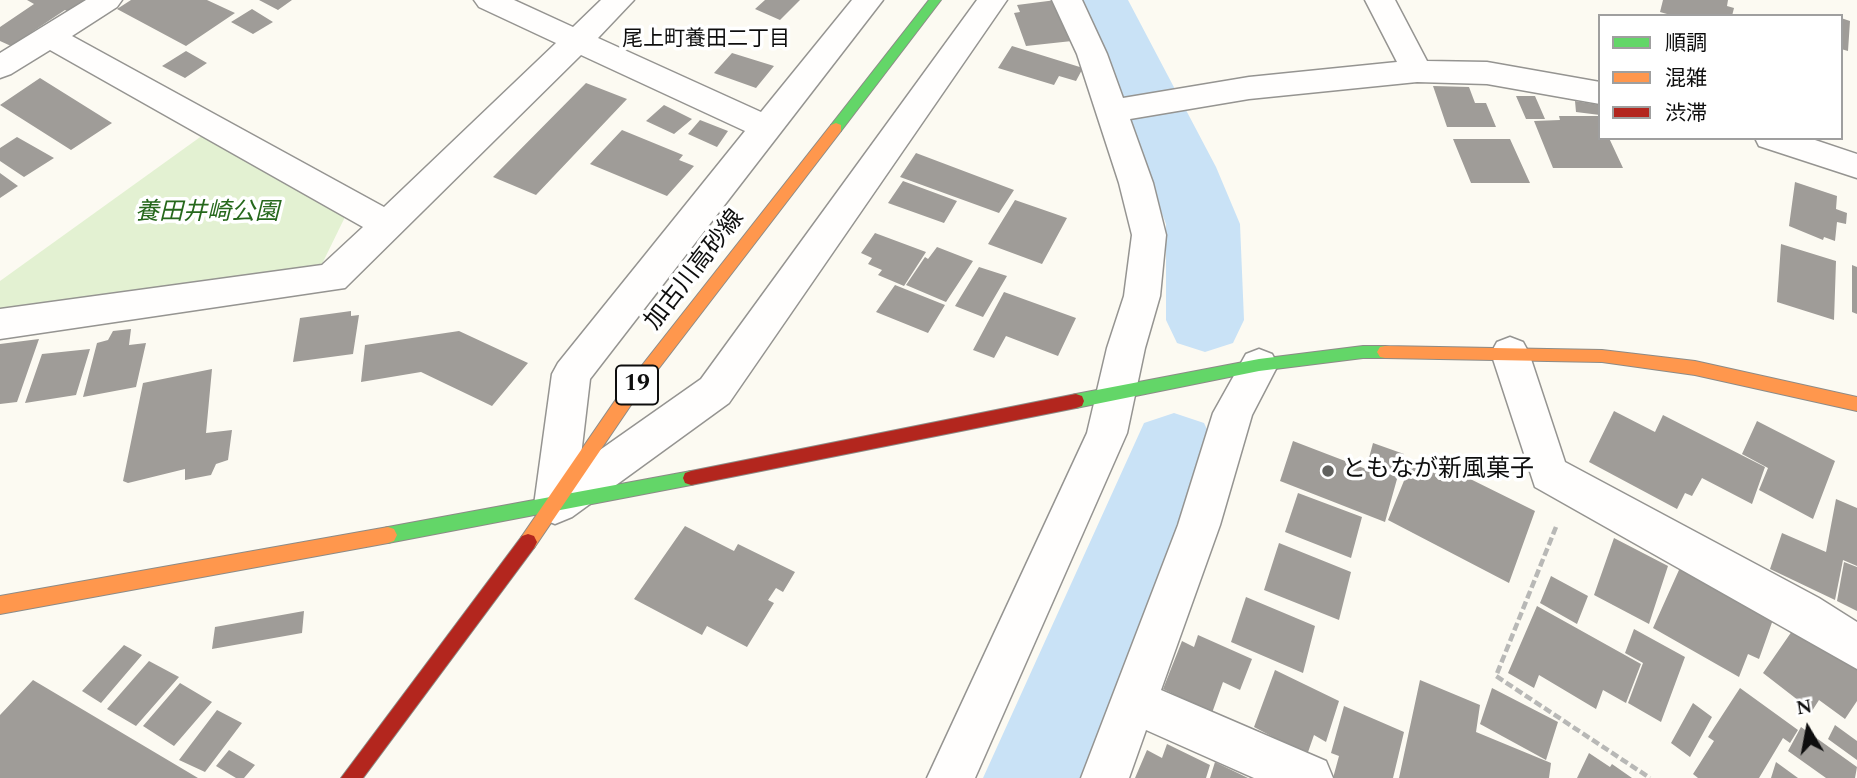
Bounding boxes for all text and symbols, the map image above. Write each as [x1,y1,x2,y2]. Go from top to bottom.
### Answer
legend [1598,14,1843,140]
district label: 尾上町養田二丁目 [622,28,790,54]
text: 順調 [1665,28,1707,60]
text: 混雑 [1665,63,1707,95]
text: 渋滞 [1665,98,1707,130]
park label: 養田井崎公園 [135,200,279,228]
street label: 加古川高砂線 [640,205,752,337]
road number: 19 [616,366,658,404]
place label: ともなが新風菓子 [1342,457,1534,485]
marker: ともなが新風菓子 [1320,463,1336,479]
text: N [1794,692,1814,723]
north arrow [1773,694,1843,764]

